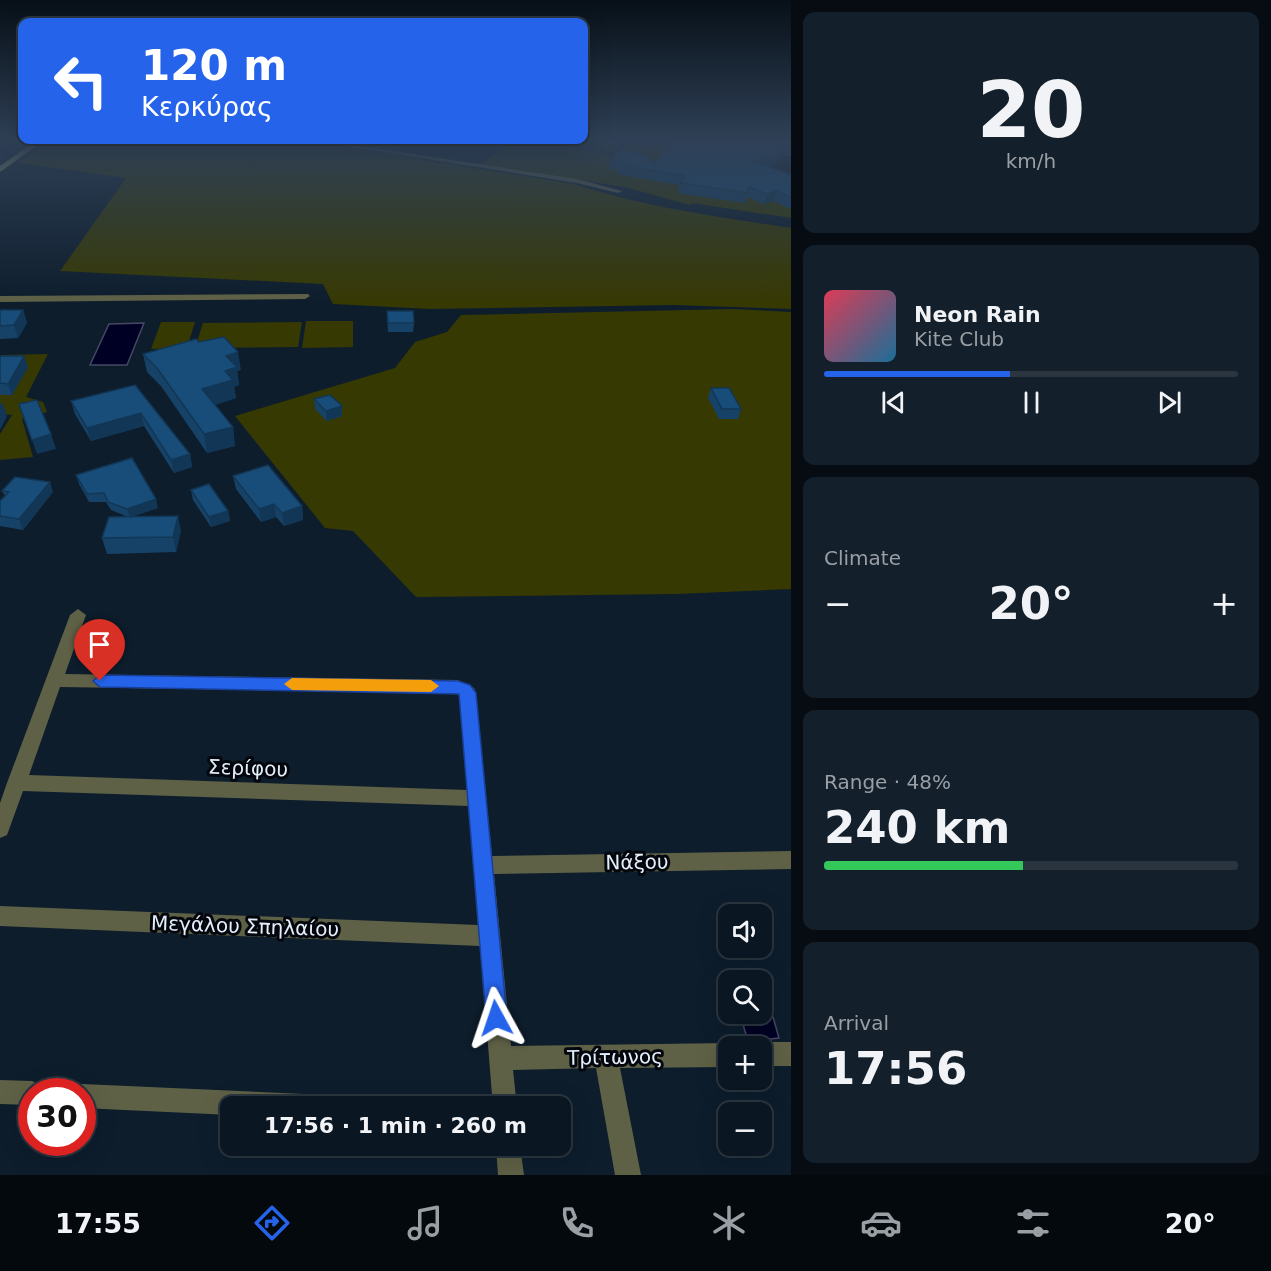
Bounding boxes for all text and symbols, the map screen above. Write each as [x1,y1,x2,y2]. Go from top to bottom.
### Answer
text: 120 m [141,41,287,90]
icon: left [42,42,120,120]
text: 20 [977,65,1085,155]
text: Κερκύρας [141,91,273,122]
text: km/h [1006,149,1056,173]
text: Neon Rain [914,302,1041,327]
text: Kite Club [914,327,1004,351]
icon: previous [877,386,910,419]
icon: pause [1015,386,1048,419]
icon: next [1153,386,1186,419]
text: Climate [824,546,901,570]
text: 20° [988,577,1074,630]
text: − [824,584,852,623]
text: + [1210,584,1238,623]
pin [74,619,125,681]
icon: arrive [83,628,116,661]
street label: Σερίφου [208,755,288,781]
text: Range · 48% [824,770,951,794]
text: 240 km [824,801,1010,854]
street label: Νάξου [605,849,669,875]
map controls [718,904,772,1156]
button: sound [718,904,772,958]
street label: Μεγάλου Σπηλαίου [151,911,339,941]
button: search [718,970,772,1024]
position arrow [464,986,528,1050]
text: Arrival [824,1011,889,1035]
button: + [718,1036,772,1090]
text: 17:56 [824,1042,967,1095]
street label: Τρίτωνος [566,1044,663,1070]
speed limit sign: 30 [18,1078,96,1156]
button: − [718,1102,772,1156]
text: 17:56 · 1 min · 260 m [264,1113,527,1138]
icon: directions [251,1202,293,1244]
icon: music [404,1202,446,1244]
icon: phone [556,1202,598,1244]
icon: climate [708,1202,750,1244]
icon: car [860,1202,902,1244]
icon: filters [1012,1202,1054,1244]
text: 17:55 [55,1208,141,1239]
text: 20° [1165,1208,1216,1239]

